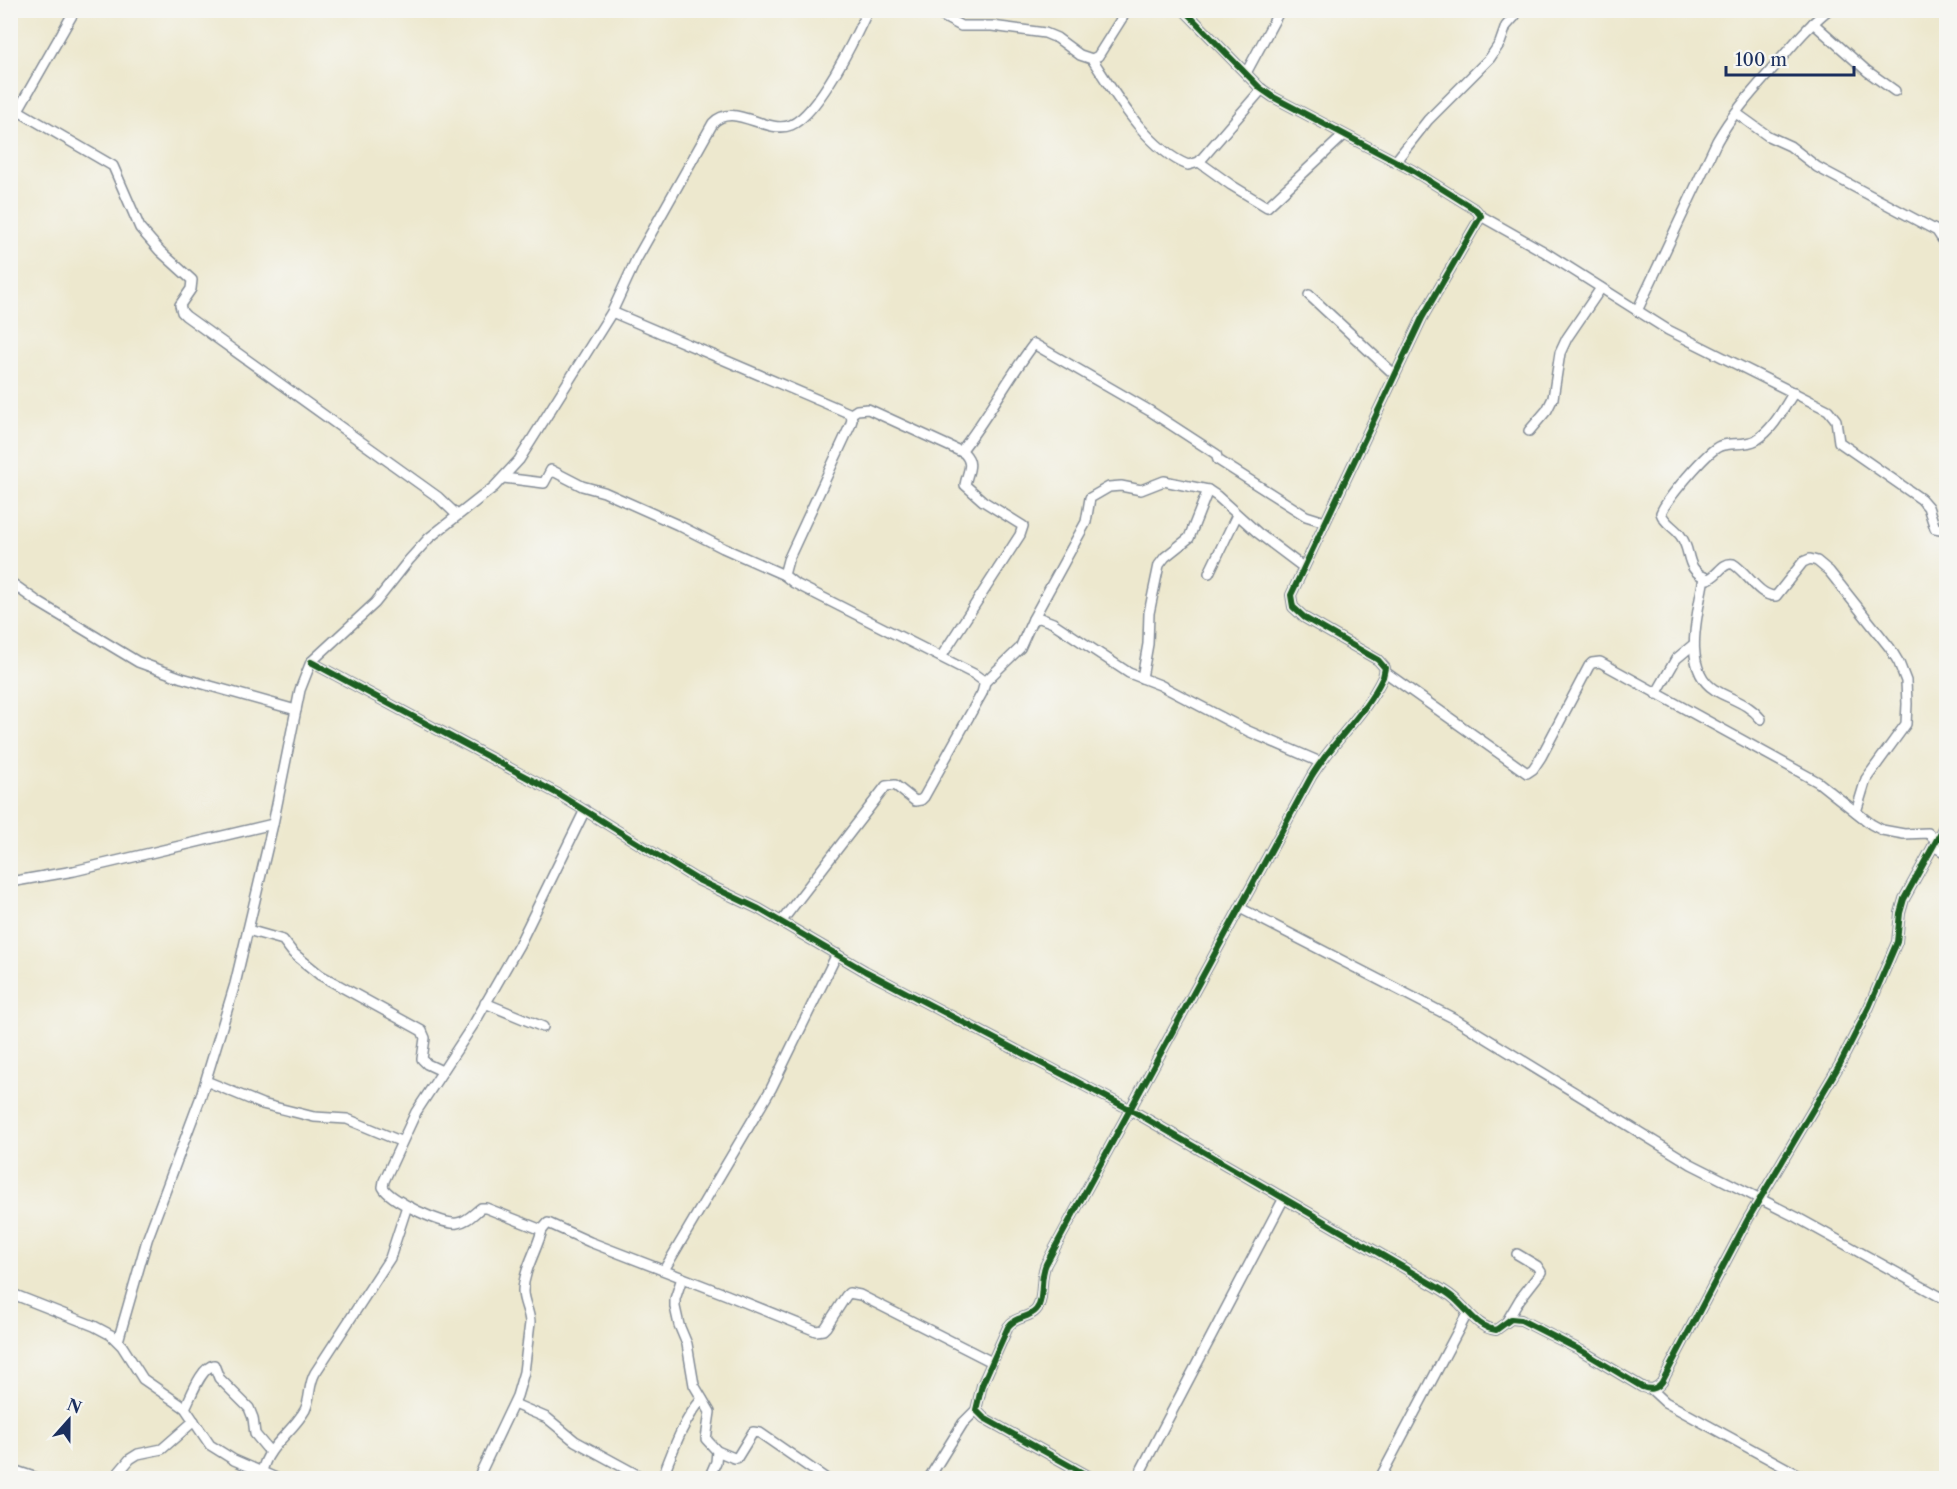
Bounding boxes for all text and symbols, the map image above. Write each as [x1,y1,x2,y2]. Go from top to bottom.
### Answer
scale bar [1726,39,1854,77]
text: 100 m [1735,49,1787,71]
north arrow [39,1390,99,1450]
text: N [64,1394,85,1418]

